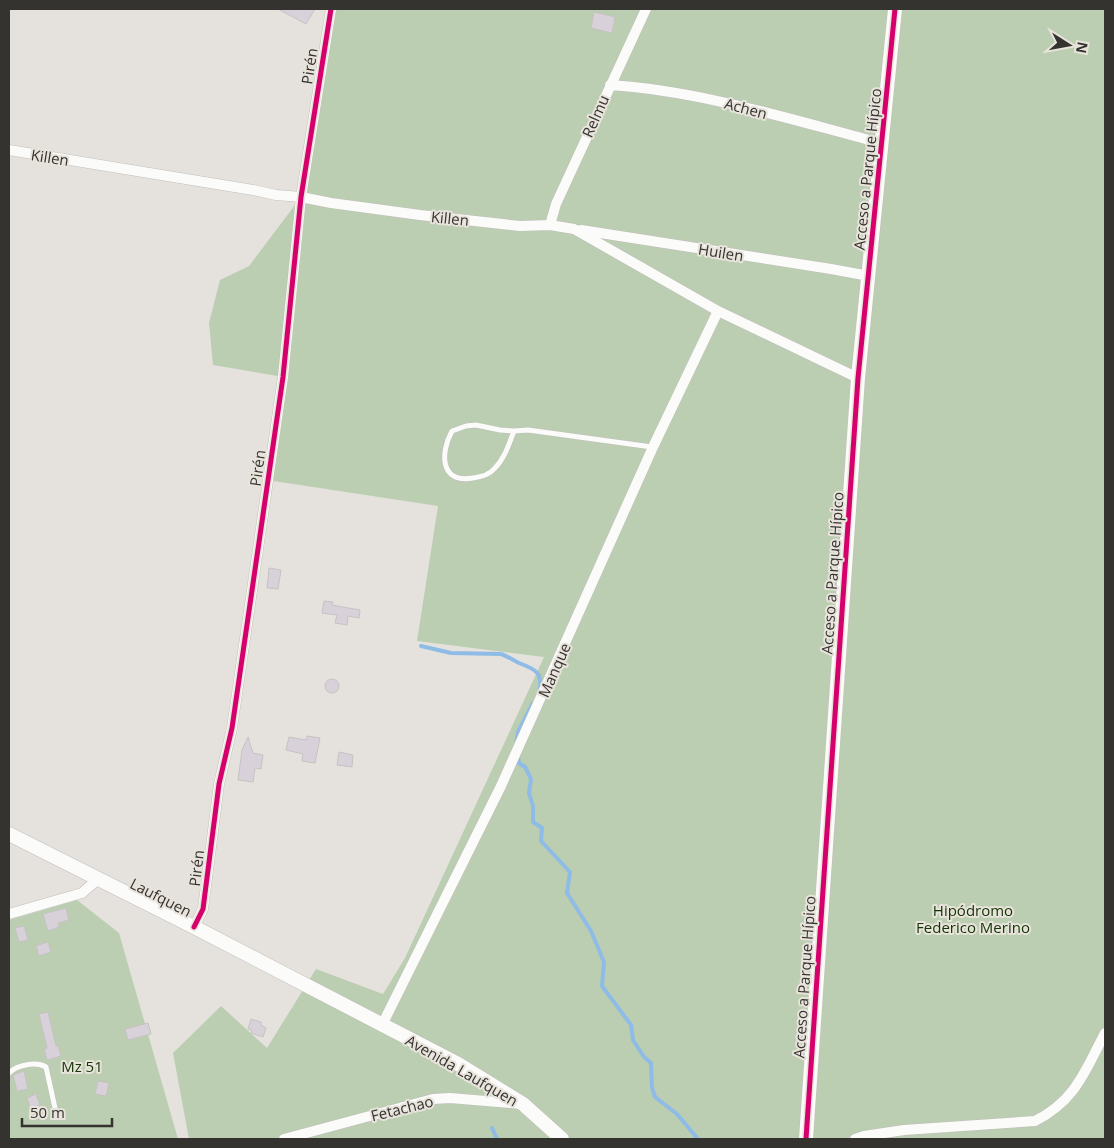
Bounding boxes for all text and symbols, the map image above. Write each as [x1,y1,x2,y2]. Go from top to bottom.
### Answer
north arrow [1044,20,1094,70]
text: N [1072,40,1093,55]
street label: Pirén [296,46,322,86]
street label: Acceso a Parque Hípico [849,87,885,251]
street label: Relmu [577,92,613,140]
street label: Achen [722,93,770,123]
street label: Killen [30,144,70,170]
street label: Killen [430,206,470,230]
street label: Huilen [697,239,745,265]
street label: Pirén [245,449,269,487]
street label: Acceso a Parque Hípico [816,491,848,655]
street label: Manque [533,640,575,700]
street label: Pirén [184,849,208,887]
street label: Laufquen [127,873,195,921]
street label: Acceso a Parque Hípico [788,895,820,1059]
park label: Hipódromo Federico Merino [916,900,1030,937]
street label: Avenida Laufquen [402,1030,522,1110]
park label: Mz 51 [61,1056,103,1076]
street label: Fetachao [369,1091,435,1125]
scale bar [22,1096,112,1128]
text: 50 m [30,1102,65,1122]

